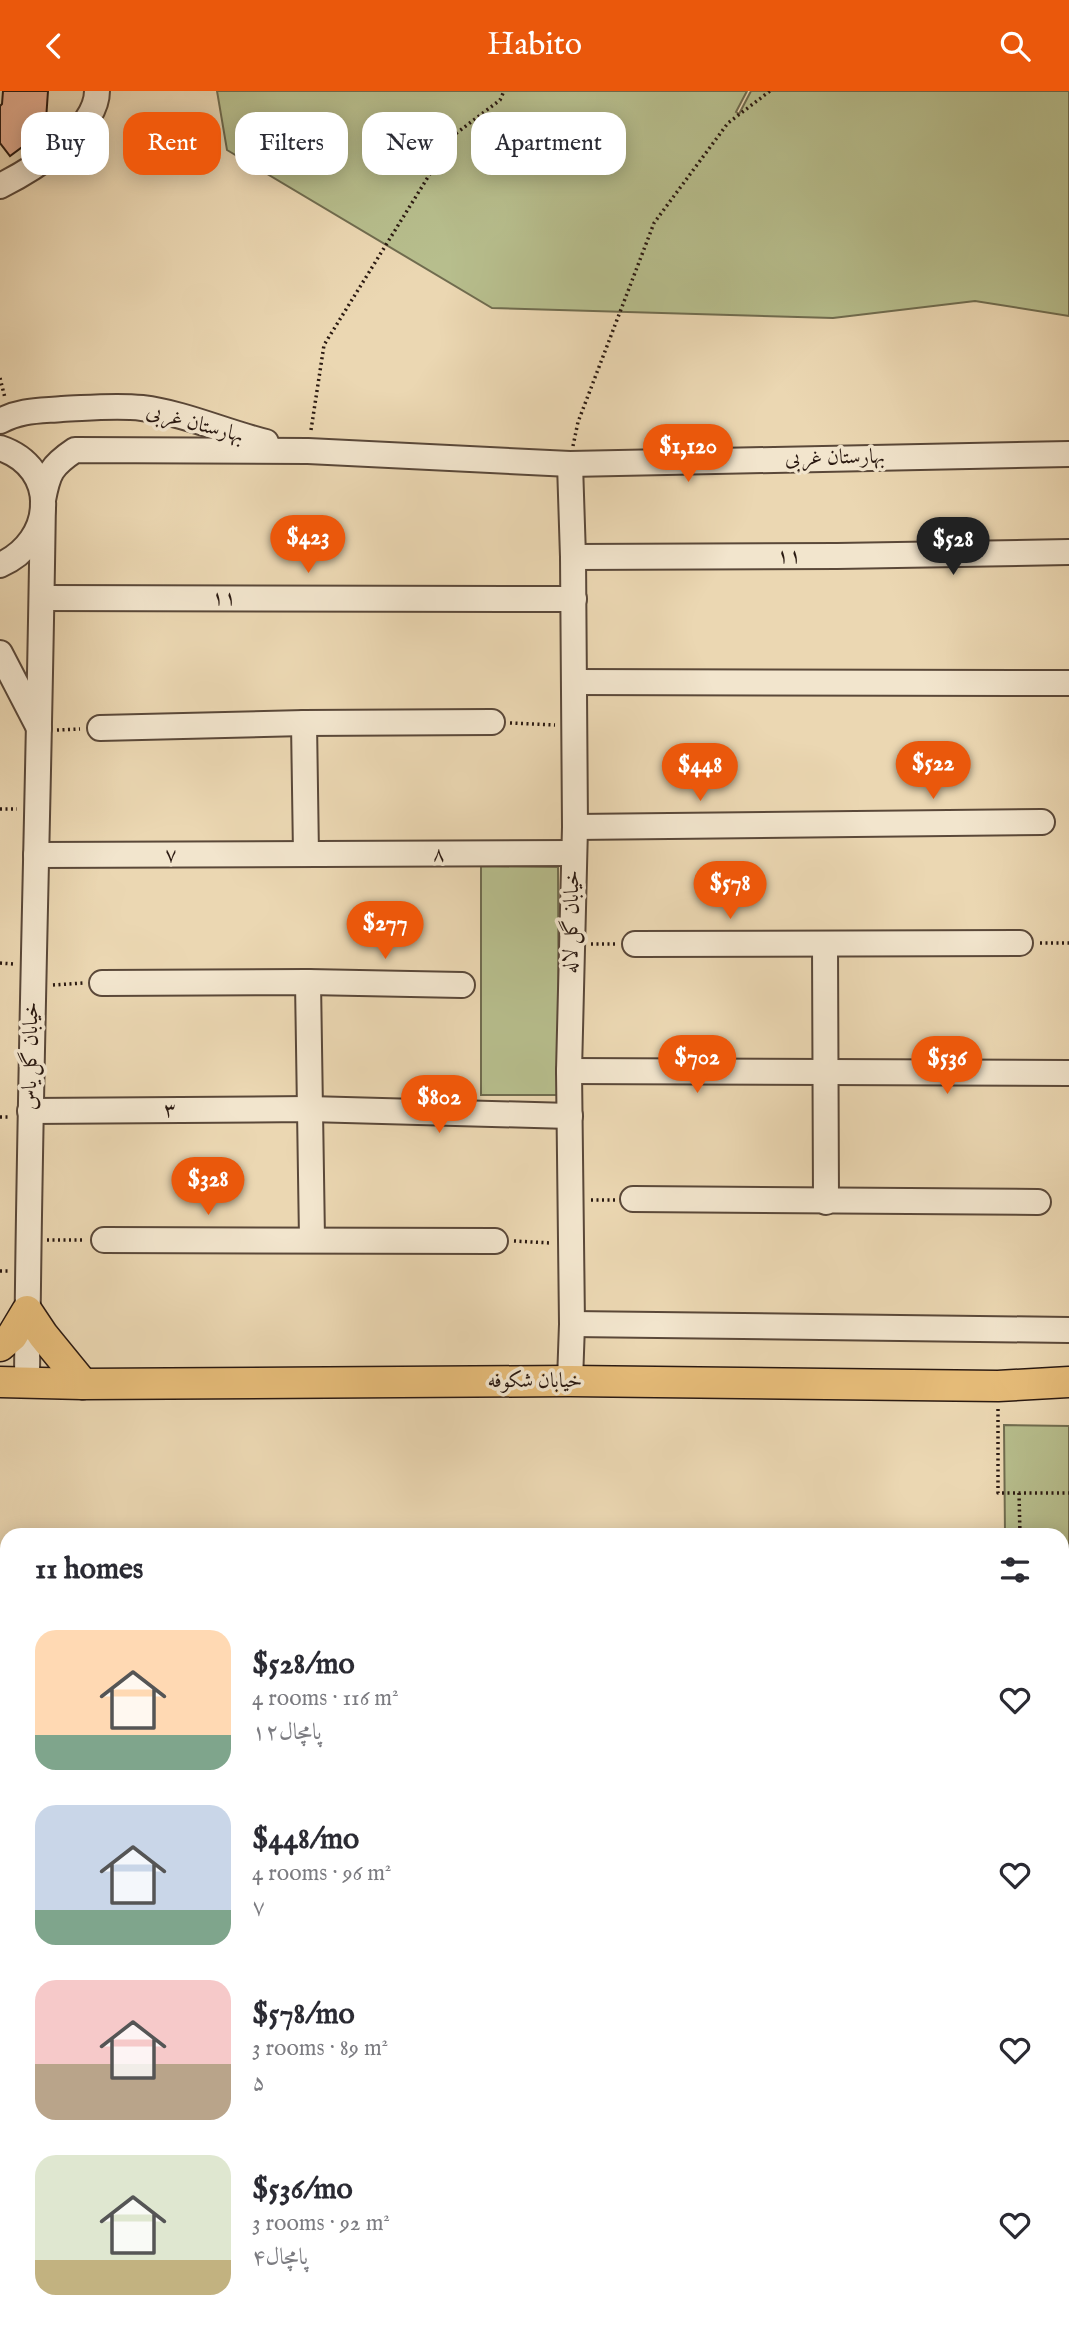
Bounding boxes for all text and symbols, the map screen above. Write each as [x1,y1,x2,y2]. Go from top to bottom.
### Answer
text: Habito [487,25,582,66]
icon: back [35,27,73,65]
icon: search [996,27,1034,65]
chip: Buy [21,112,109,175]
chip: Rent [123,112,221,175]
chip: Filters [235,112,348,175]
chip: New [362,112,457,175]
chip: Apartment [471,112,626,175]
street label: بهارستان غربی [143,398,247,450]
pin: $1,120 [631,425,745,484]
text: $1,120 [659,432,717,461]
street label: بهارستان غربی [785,444,885,472]
pin: $423 [267,515,349,575]
pin: $528 [912,517,994,577]
text: $423 [286,523,330,552]
text: $528 [933,525,973,554]
street label: ۱۱ [777,543,801,570]
street label: ۱۱ [212,585,236,612]
pin: $522 [892,741,974,801]
pin: $448 [659,743,741,803]
text: $522 [912,749,954,778]
text: $448 [678,751,722,780]
street label: ۸ [433,841,445,868]
street label: ۷ [165,842,177,869]
pin: $578 [689,861,771,921]
text: $578 [710,869,750,898]
street label: خیابان گل لاله [557,870,586,974]
pin: $277 [344,901,426,961]
text: $277 [363,909,407,938]
street label: خیابان گل یاس [16,1002,45,1110]
pin: $702 [656,1035,738,1095]
pin: $536 [906,1037,988,1096]
text: $702 [674,1043,720,1072]
text: $536 [927,1044,967,1073]
pin: $802 [398,1075,480,1135]
text: $802 [417,1083,461,1112]
street label: ۳ [164,1097,176,1124]
pin: $328 [167,1157,249,1217]
text: $328 [187,1165,229,1194]
street label: خیابان شکوفه [488,1368,582,1395]
text: 11 homes [35,1551,143,1589]
icon: filters [996,1551,1034,1589]
text: $528/mo [252,1646,355,1684]
icon: home [91,1658,175,1742]
icon: heart [996,1681,1034,1719]
text: 4 rooms · 116 m² [252,1684,399,1713]
text: پامچال۱۲ [252,1718,322,1747]
text: $448/mo [252,1821,359,1859]
icon: home [91,1833,175,1917]
icon: heart [996,1856,1034,1894]
text: 4 rooms · 96 m² [252,1859,391,1888]
text: ۷ [252,1893,265,1922]
text: $578/mo [252,1996,355,2034]
icon: home [91,2008,175,2092]
icon: heart [996,2031,1034,2069]
text: 3 rooms · 89 m² [252,2034,388,2063]
text: ۵ [252,2068,265,2097]
text: $536/mo [252,2171,353,2209]
icon: home [91,2183,175,2267]
icon: heart [996,2206,1034,2244]
text: 3 rooms · 92 m² [252,2209,390,2238]
text: پامچال۴ [252,2243,308,2272]

